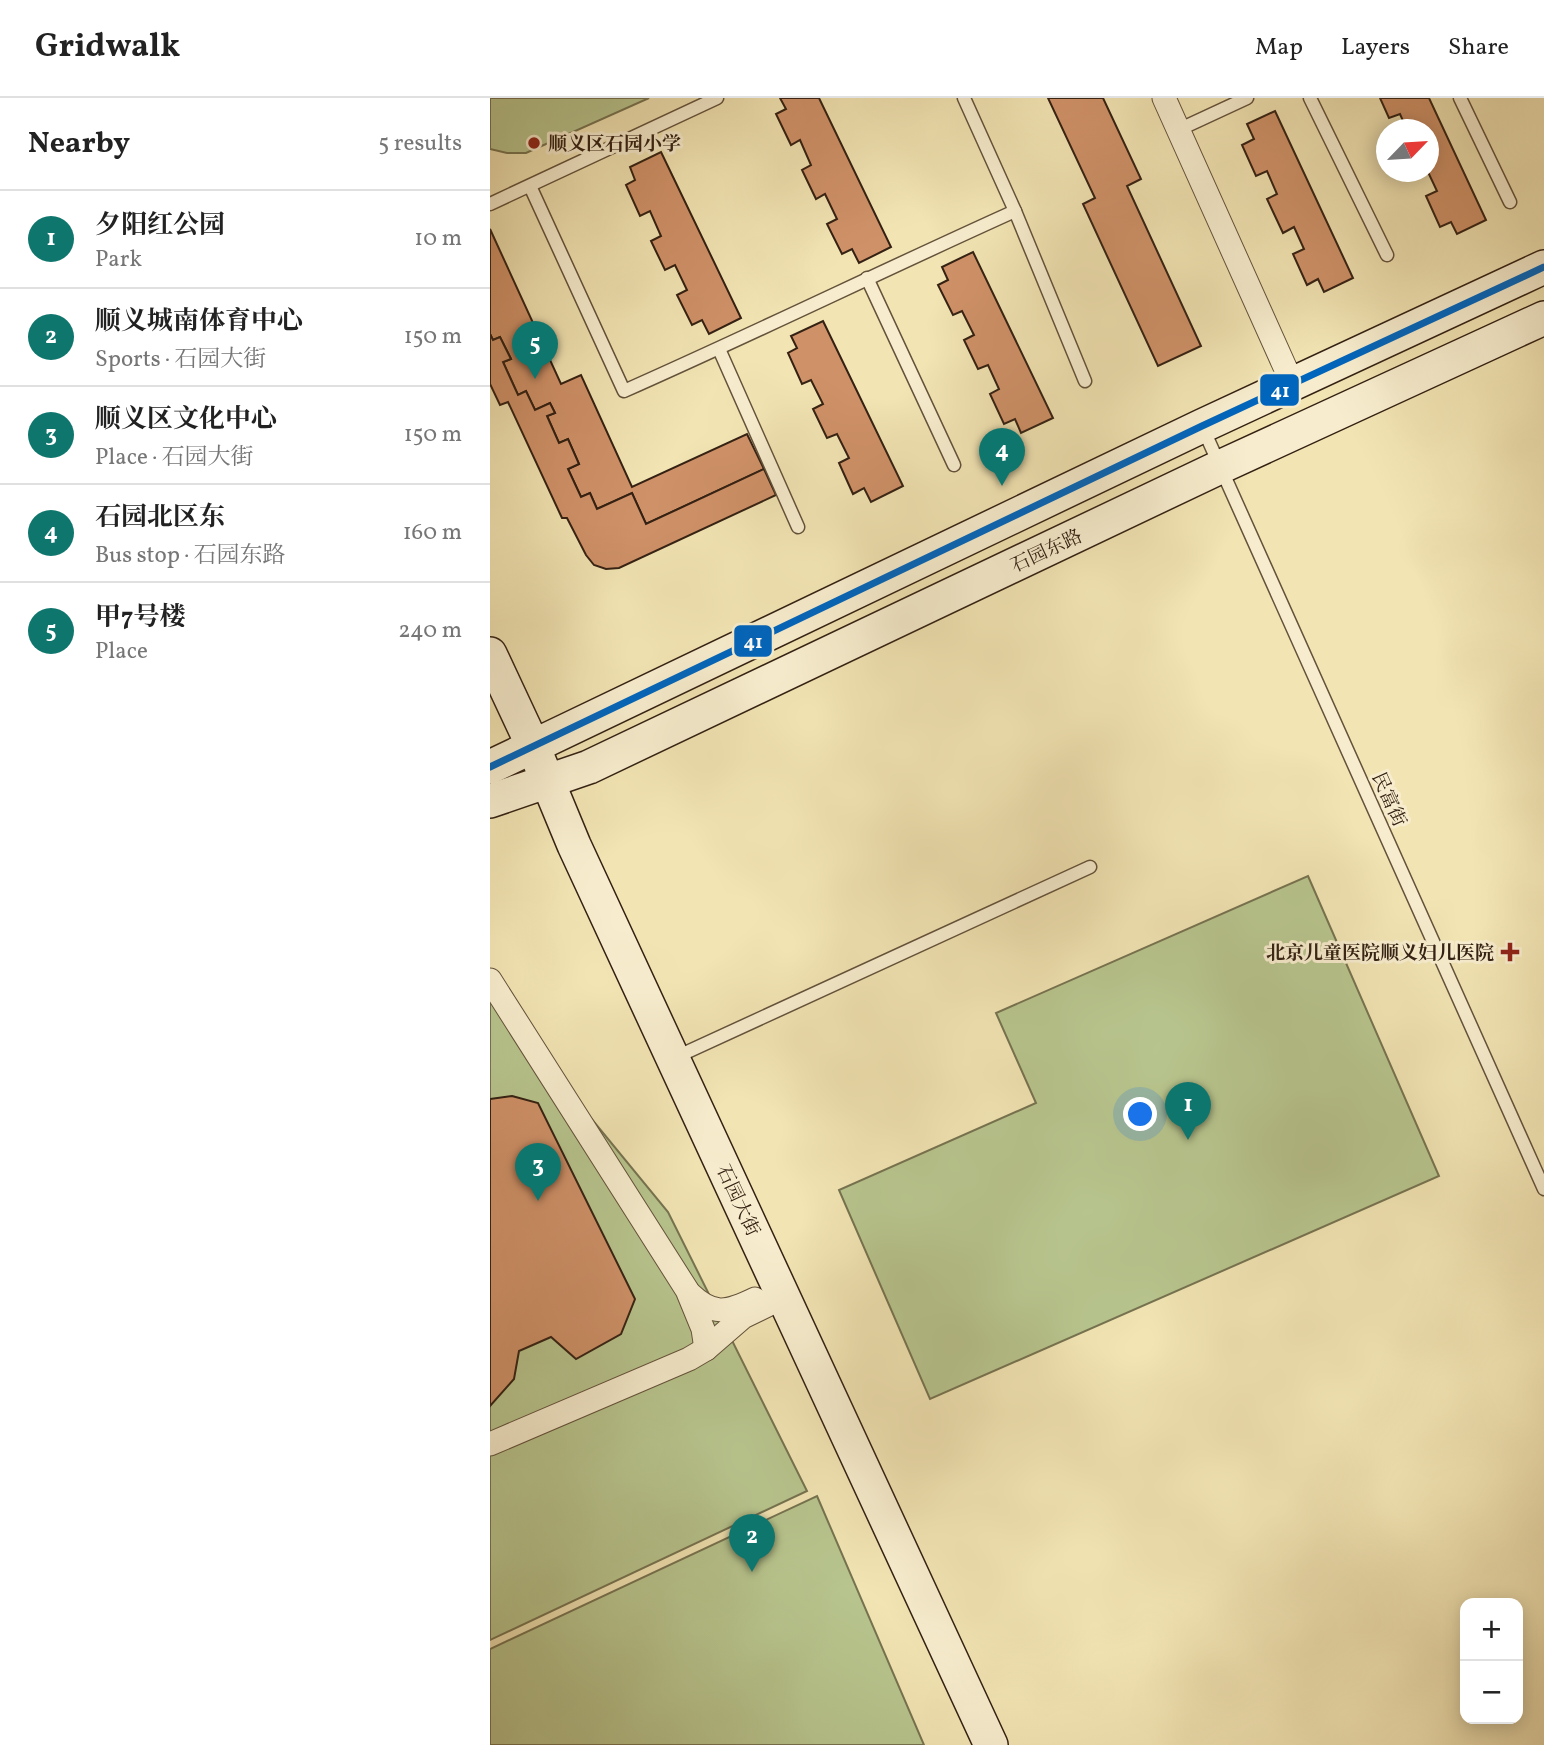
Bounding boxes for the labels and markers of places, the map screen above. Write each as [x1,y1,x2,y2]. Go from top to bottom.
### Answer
place label: 顺义区石园小学 [548,132,681,158]
marker: 顺义区石园小学 [526,135,542,151]
pin: 5 [512,321,558,379]
pin: 4 [979,428,1025,486]
place label: 北京儿童医院顺义妇儿医院 [1266,941,1494,967]
marker: 北京儿童医院顺义妇儿医院 [1500,942,1520,962]
pin: 1 [1165,1082,1211,1140]
pin: 3 [515,1143,561,1201]
pin: 2 [729,1514,775,1572]

